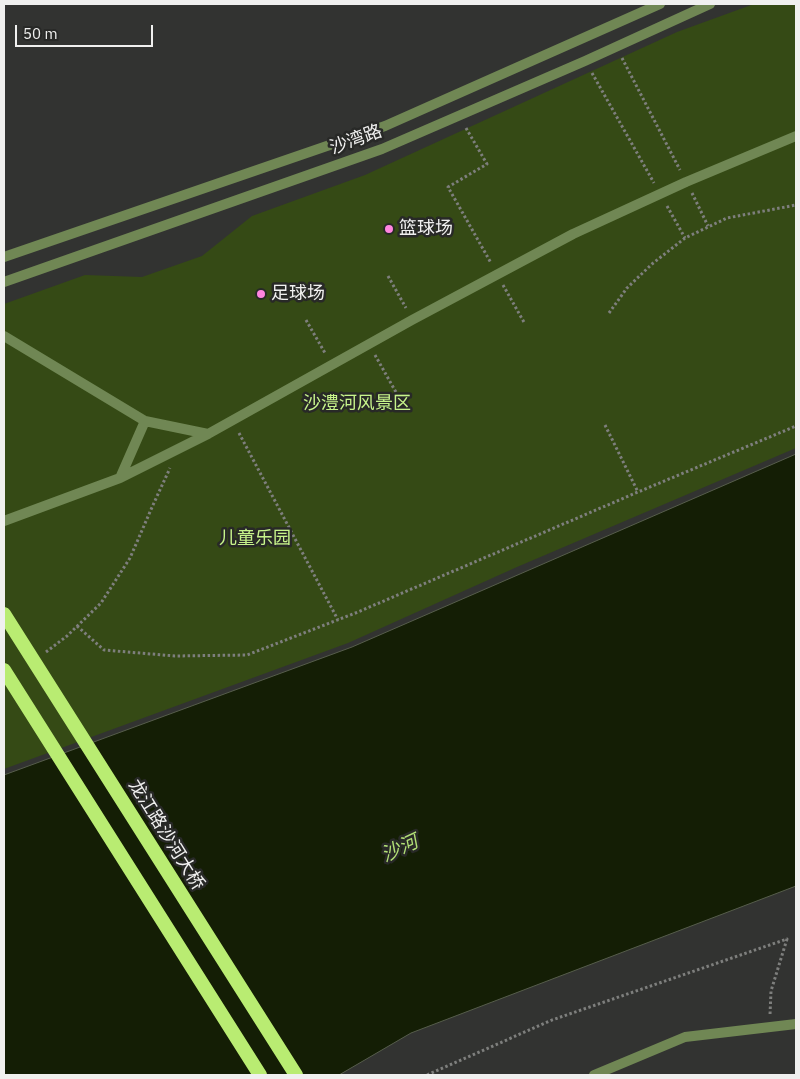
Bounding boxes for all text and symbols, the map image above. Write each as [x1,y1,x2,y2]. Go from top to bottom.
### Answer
scale bar [18,15,155,47]
text: 50 m [23,24,58,43]
street label: 沙湾路 [327,121,385,159]
place label: 篮球场 [399,218,453,240]
marker: 篮球场 [383,223,395,235]
place label: 足球场 [271,283,325,305]
marker: 足球场 [255,288,267,300]
park label: 沙澧河风景区 [303,393,411,415]
park label: 儿童乐园 [219,528,291,550]
street label: 龙江路沙河大桥 [123,776,209,894]
water label: 沙河 [378,831,422,867]

